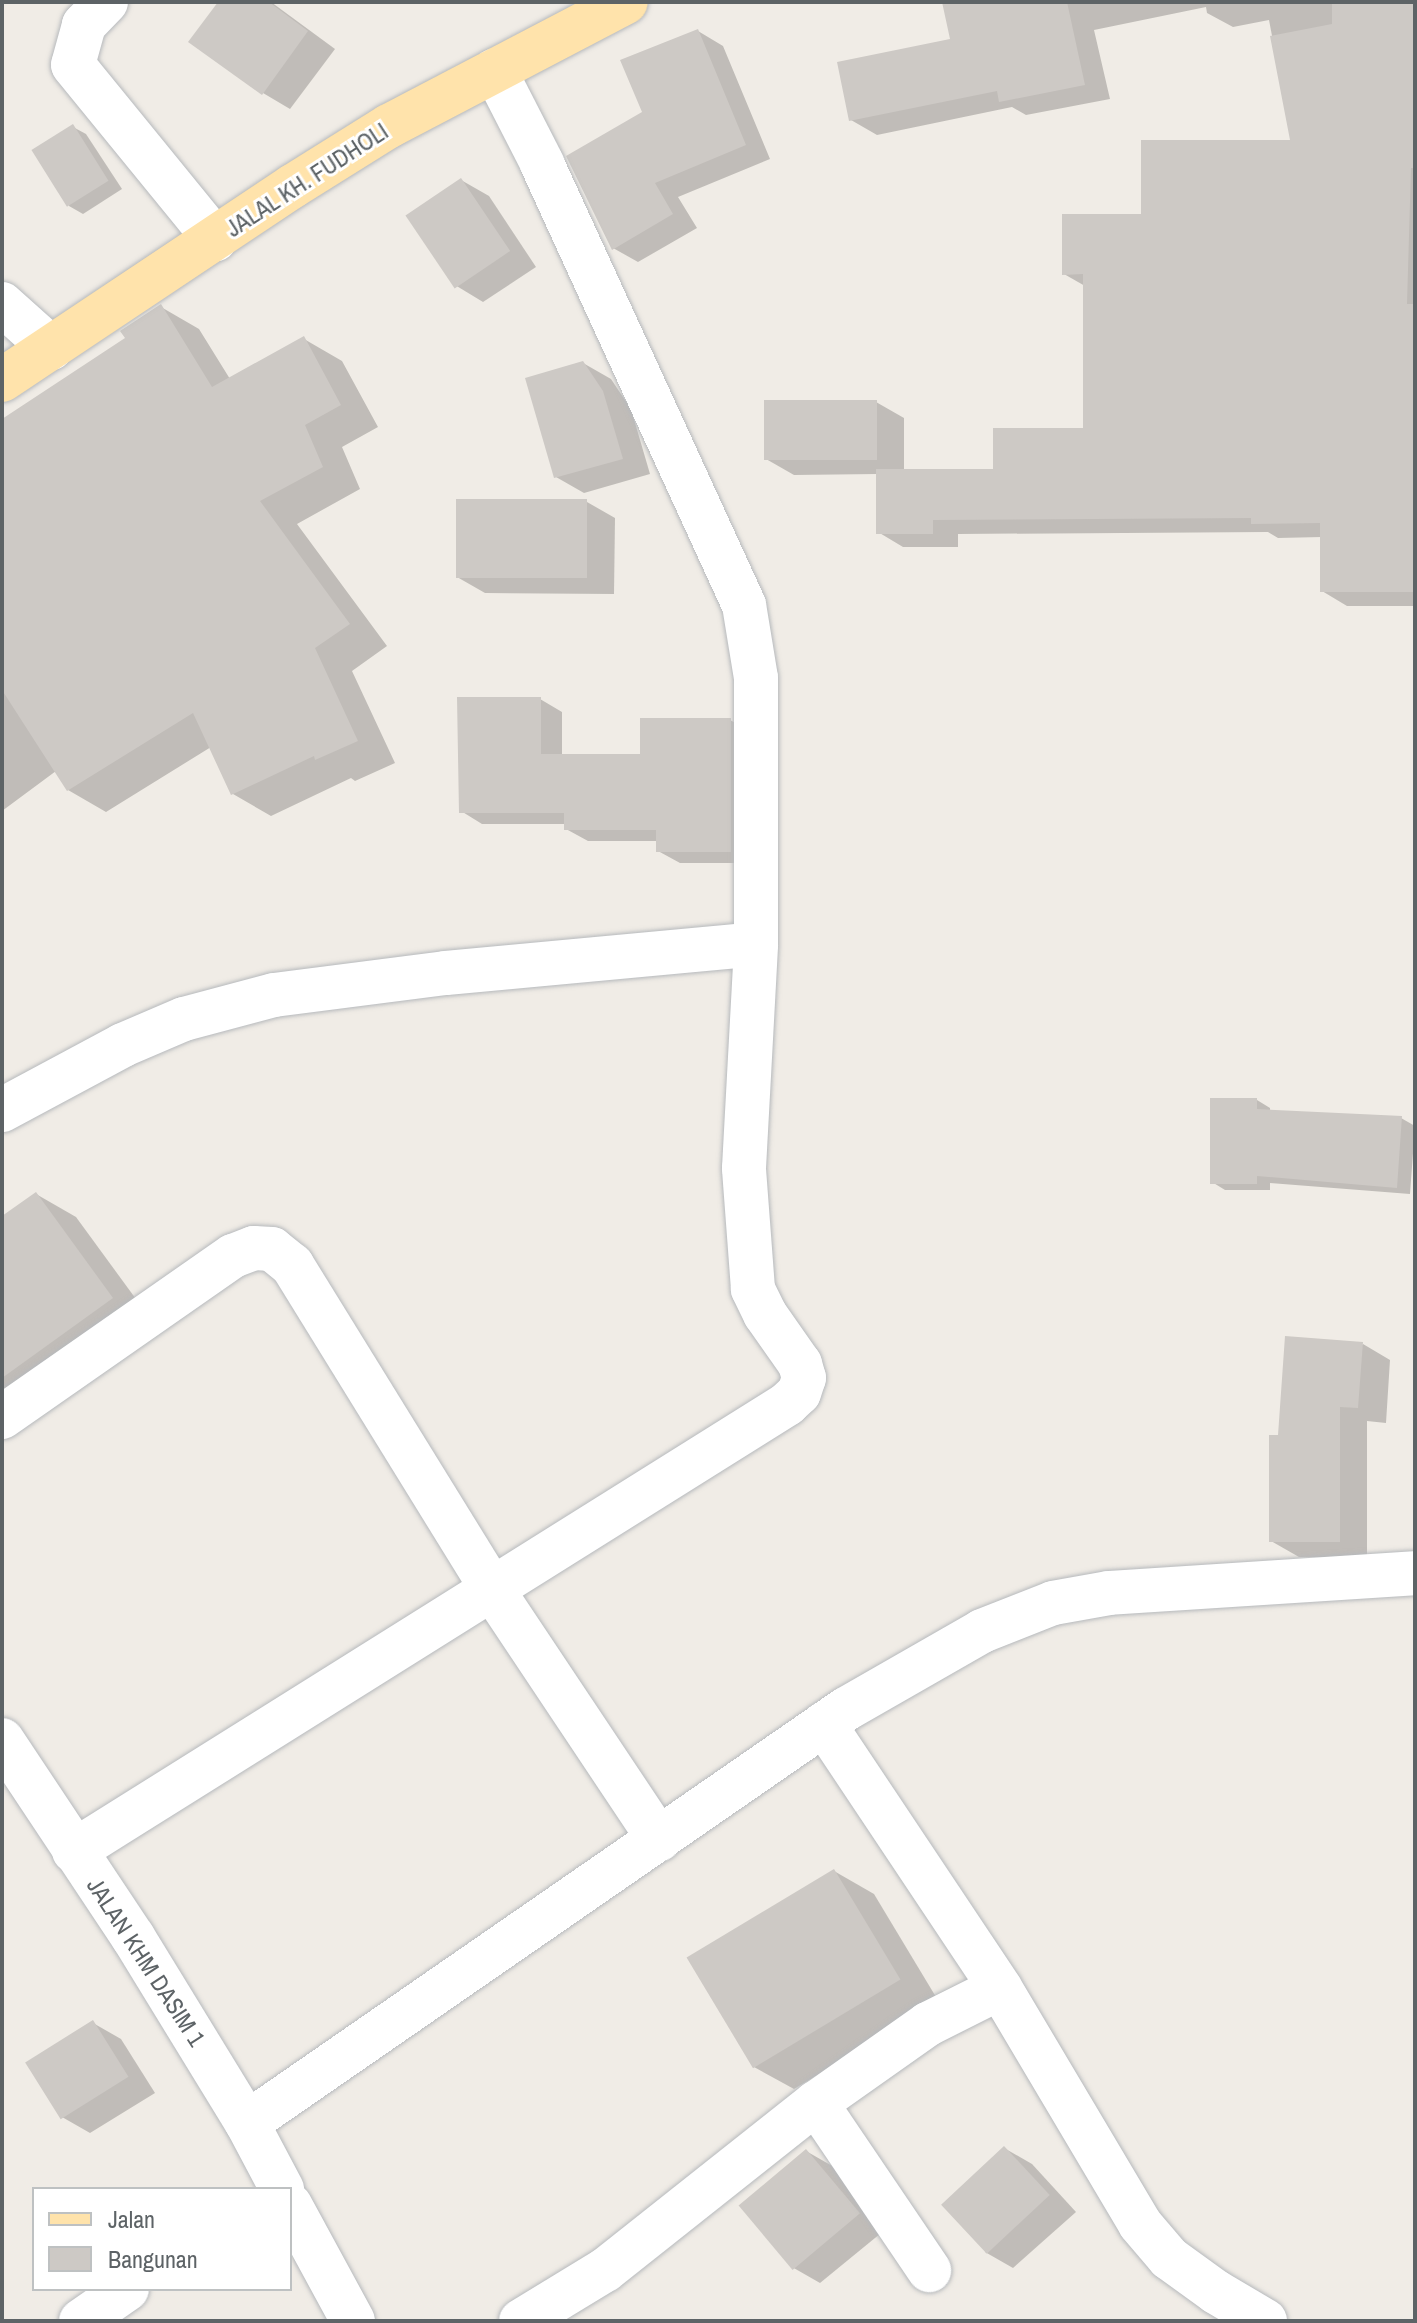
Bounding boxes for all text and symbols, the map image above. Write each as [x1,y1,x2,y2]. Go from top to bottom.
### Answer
street label: JALAL KH. FUDHOLI [220,117,394,243]
street label: JALAN KHM DASIM 1 [81,1873,211,2051]
legend [32,2187,292,2291]
text: Jalan [108,2203,155,2235]
text: Bangunan [108,2243,198,2275]

